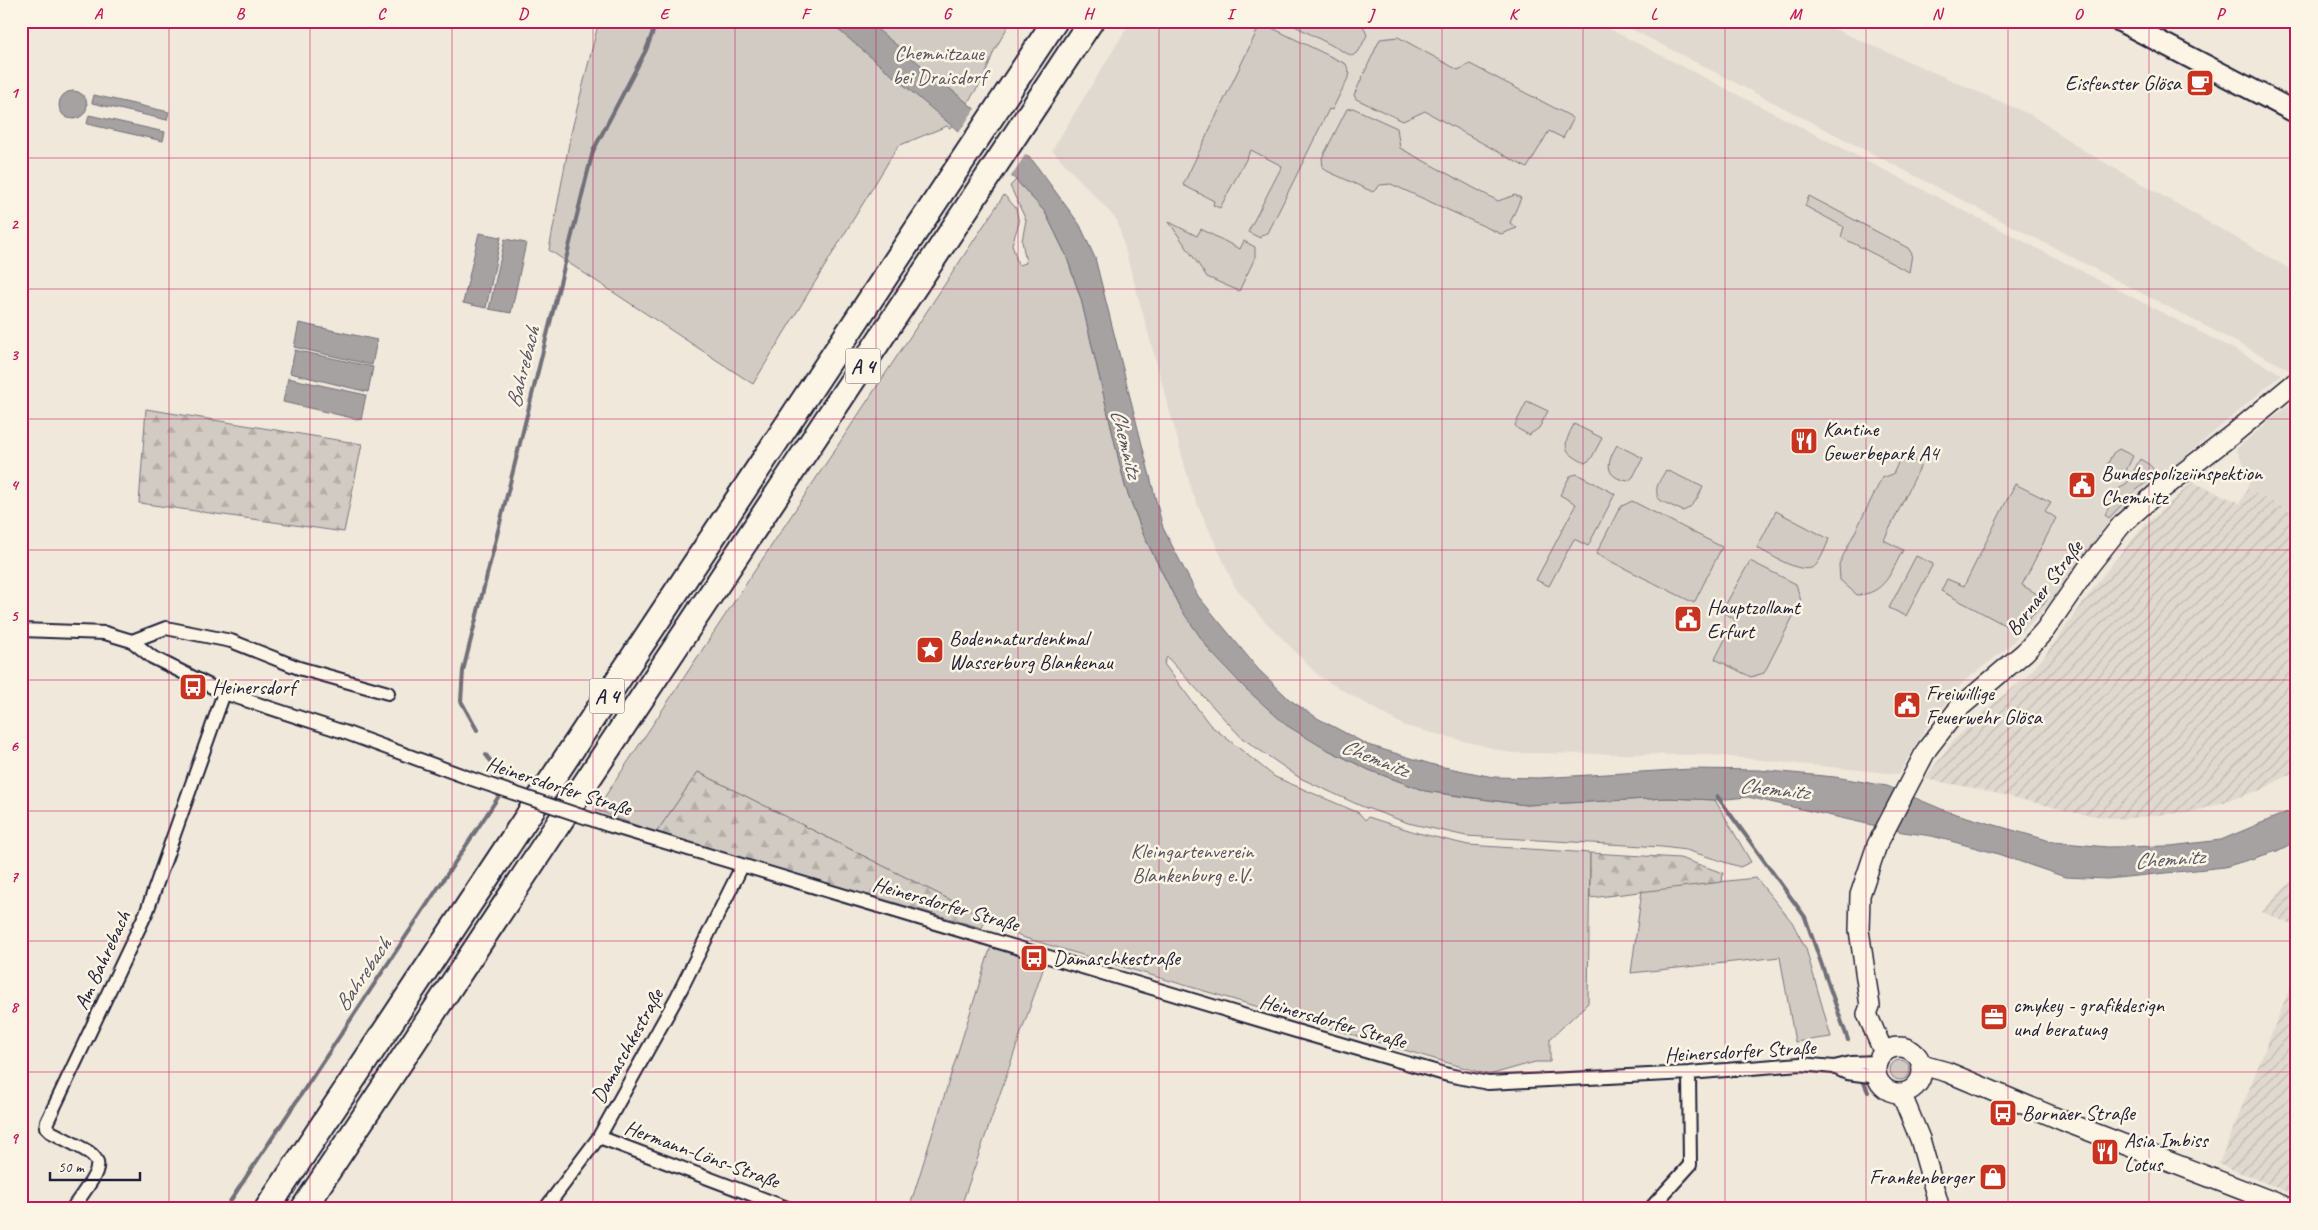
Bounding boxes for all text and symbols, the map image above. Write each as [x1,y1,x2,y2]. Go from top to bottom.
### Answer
text: A [94,4,104,24]
text: B [236,4,246,24]
text: C [377,4,387,24]
text: D [518,4,529,24]
text: E [660,4,671,24]
text: F [801,4,812,24]
text: G [943,4,953,24]
text: H [1083,4,1095,24]
text: I [1227,4,1237,24]
text: J [1367,4,1376,24]
text: K [1509,4,1521,24]
text: L [1651,4,1659,24]
text: M [1789,4,1803,24]
text: N [1932,4,1945,24]
text: O [2074,4,2084,24]
text: P [2216,4,2226,24]
park label: Chemnitzaue bei Draisdorf [892,40,991,90]
cafe icon: Eisfenster Glösa [2185,68,2215,98]
place label: Eisfenster Glösa [2065,70,2183,96]
text: 1 [10,83,19,103]
text: 2 [10,214,19,234]
water label: Bahrebach [499,322,547,411]
text: 3 [10,345,19,365]
road number: A 4 [846,348,880,384]
water label: Chemnitz [1104,406,1149,483]
place label: Kantine Gewerbepark A4 [1823,416,1941,466]
restaurant icon: Kantine Gewerbepark A4 [1789,426,1819,456]
place label: Bundespolizeiinspektion Chemnitz [2101,460,2264,510]
public building icon: Bundespolizeiinspektion Chemnitz [2067,470,2097,500]
text: 4 [10,475,19,495]
street label: Bornaer Straße [2000,533,2090,641]
place label: Hauptzollamt Erfurt [1707,594,1802,644]
public building icon: Hauptzollamt Erfurt [1673,604,1703,634]
text: 5 [11,606,20,626]
place label: Bodennaturdenkmal Wasserburg Blankenau [949,625,1114,675]
place icon: Bodennaturdenkmal Wasserburg Blankenau [915,635,945,665]
bus stop icon: Heinersdorf [178,672,208,702]
place label: Heinersdorf [212,674,300,700]
road number: A 4 [590,678,624,714]
place label: Freiwillige Feuerwehr Glösa [1926,680,2043,730]
public building icon: Freiwillige Feuerwehr Glösa [1892,690,1922,720]
water label: Chemnitz [1337,732,1415,785]
text: 6 [10,736,19,756]
street label: Heinersdorfer Straße [483,750,637,822]
water label: Chemnitz [1738,771,1813,807]
park label: Kleingartenverein Blankenburg e.V. [1131,838,1255,888]
water label: Chemnitz [2133,842,2208,875]
text: 7 [10,867,19,887]
street label: Heinersdorfer Straße [870,871,1024,938]
street label: Am Bahrebach [68,906,136,1014]
water label: Bahrebach [328,931,399,1017]
bus stop icon: Damaschkestraße [1019,943,1049,973]
place label: Damaschkestraße [1053,945,1182,971]
street label: Damaschkestraße [585,982,670,1108]
street label: Heinersdorfer Straße [1257,988,1411,1055]
place label: cmykey - grafikdesign und beratung [2013,992,2164,1042]
text: 8 [10,997,19,1017]
office icon: cmykey - grafikdesign und beratung [1979,1002,2009,1032]
street label: Heinersdorfer Straße [1664,1034,1818,1068]
bus stop icon: Bornaer Straße [1988,1098,2018,1128]
place label: Bornaer Straße [2022,1100,2137,1126]
street label: Hermann-Löns-Straße [621,1114,785,1195]
place label: Asia Imbiss Lotus [2124,1127,2209,1177]
text: 9 [10,1128,19,1148]
restaurant icon: Asia Imbiss Lotus [2090,1137,2120,1167]
scale bar [50,1150,140,1182]
text: 50 m [58,1158,85,1177]
shop icon: Frankenberger [1978,1162,2008,1192]
place label: Frankenberger [1869,1164,1975,1190]

